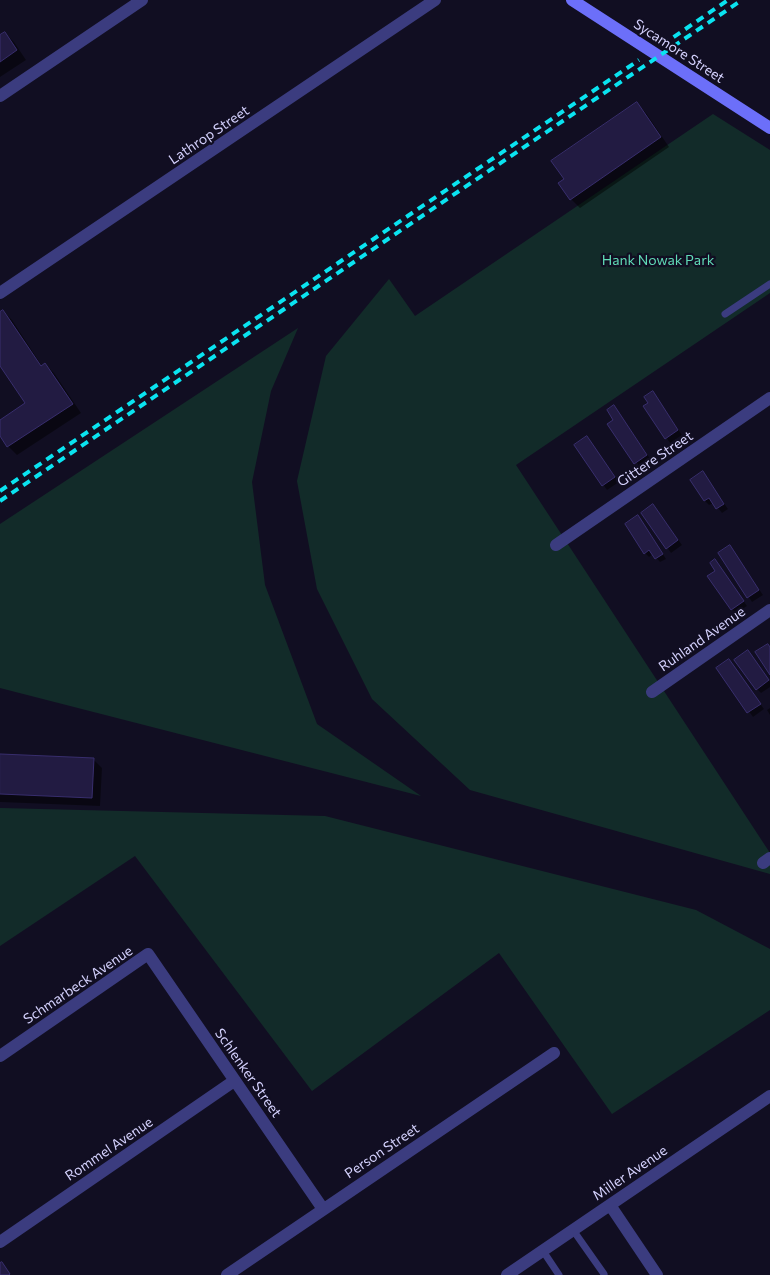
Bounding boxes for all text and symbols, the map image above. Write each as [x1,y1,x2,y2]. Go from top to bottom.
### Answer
street label: Sycamore Street [631,15,727,87]
street label: Lathrop Street [166,102,252,168]
park label: Hank Nowak Park [602,252,714,268]
street label: Gittere Street [614,428,696,490]
street label: Ruhland Avenue [656,603,748,675]
street label: Schmarbeck Avenue [20,942,136,1028]
street label: Schlenker Street [211,1025,285,1121]
street label: Rommel Avenue [62,1114,156,1184]
street label: Person Street [342,1120,422,1182]
street label: Miller Avenue [589,1142,671,1204]

